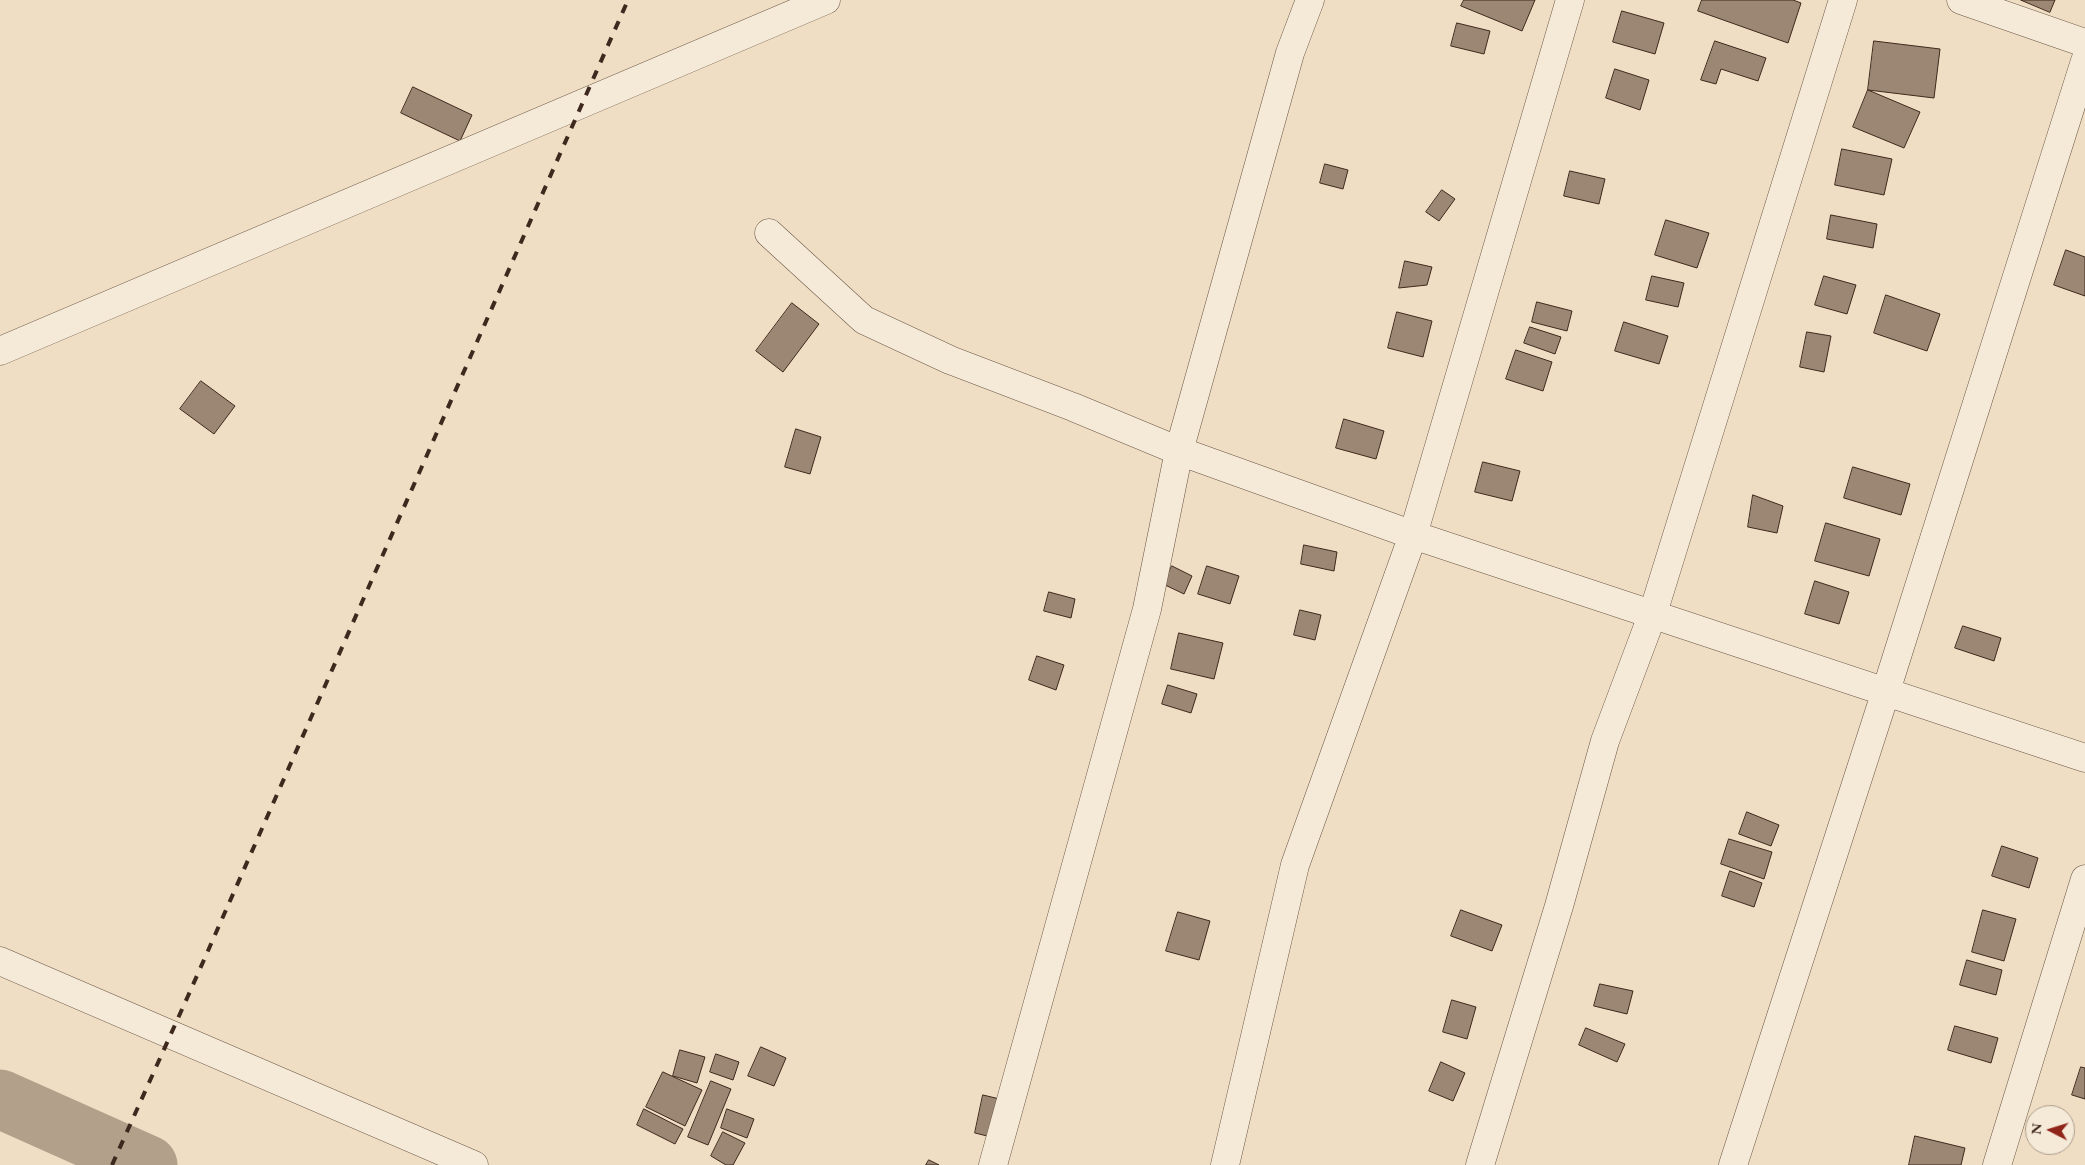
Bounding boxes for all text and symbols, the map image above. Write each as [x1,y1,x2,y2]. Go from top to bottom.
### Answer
north arrow [2025,1105,2075,1155]
text: N [2027,1122,2046,1135]

